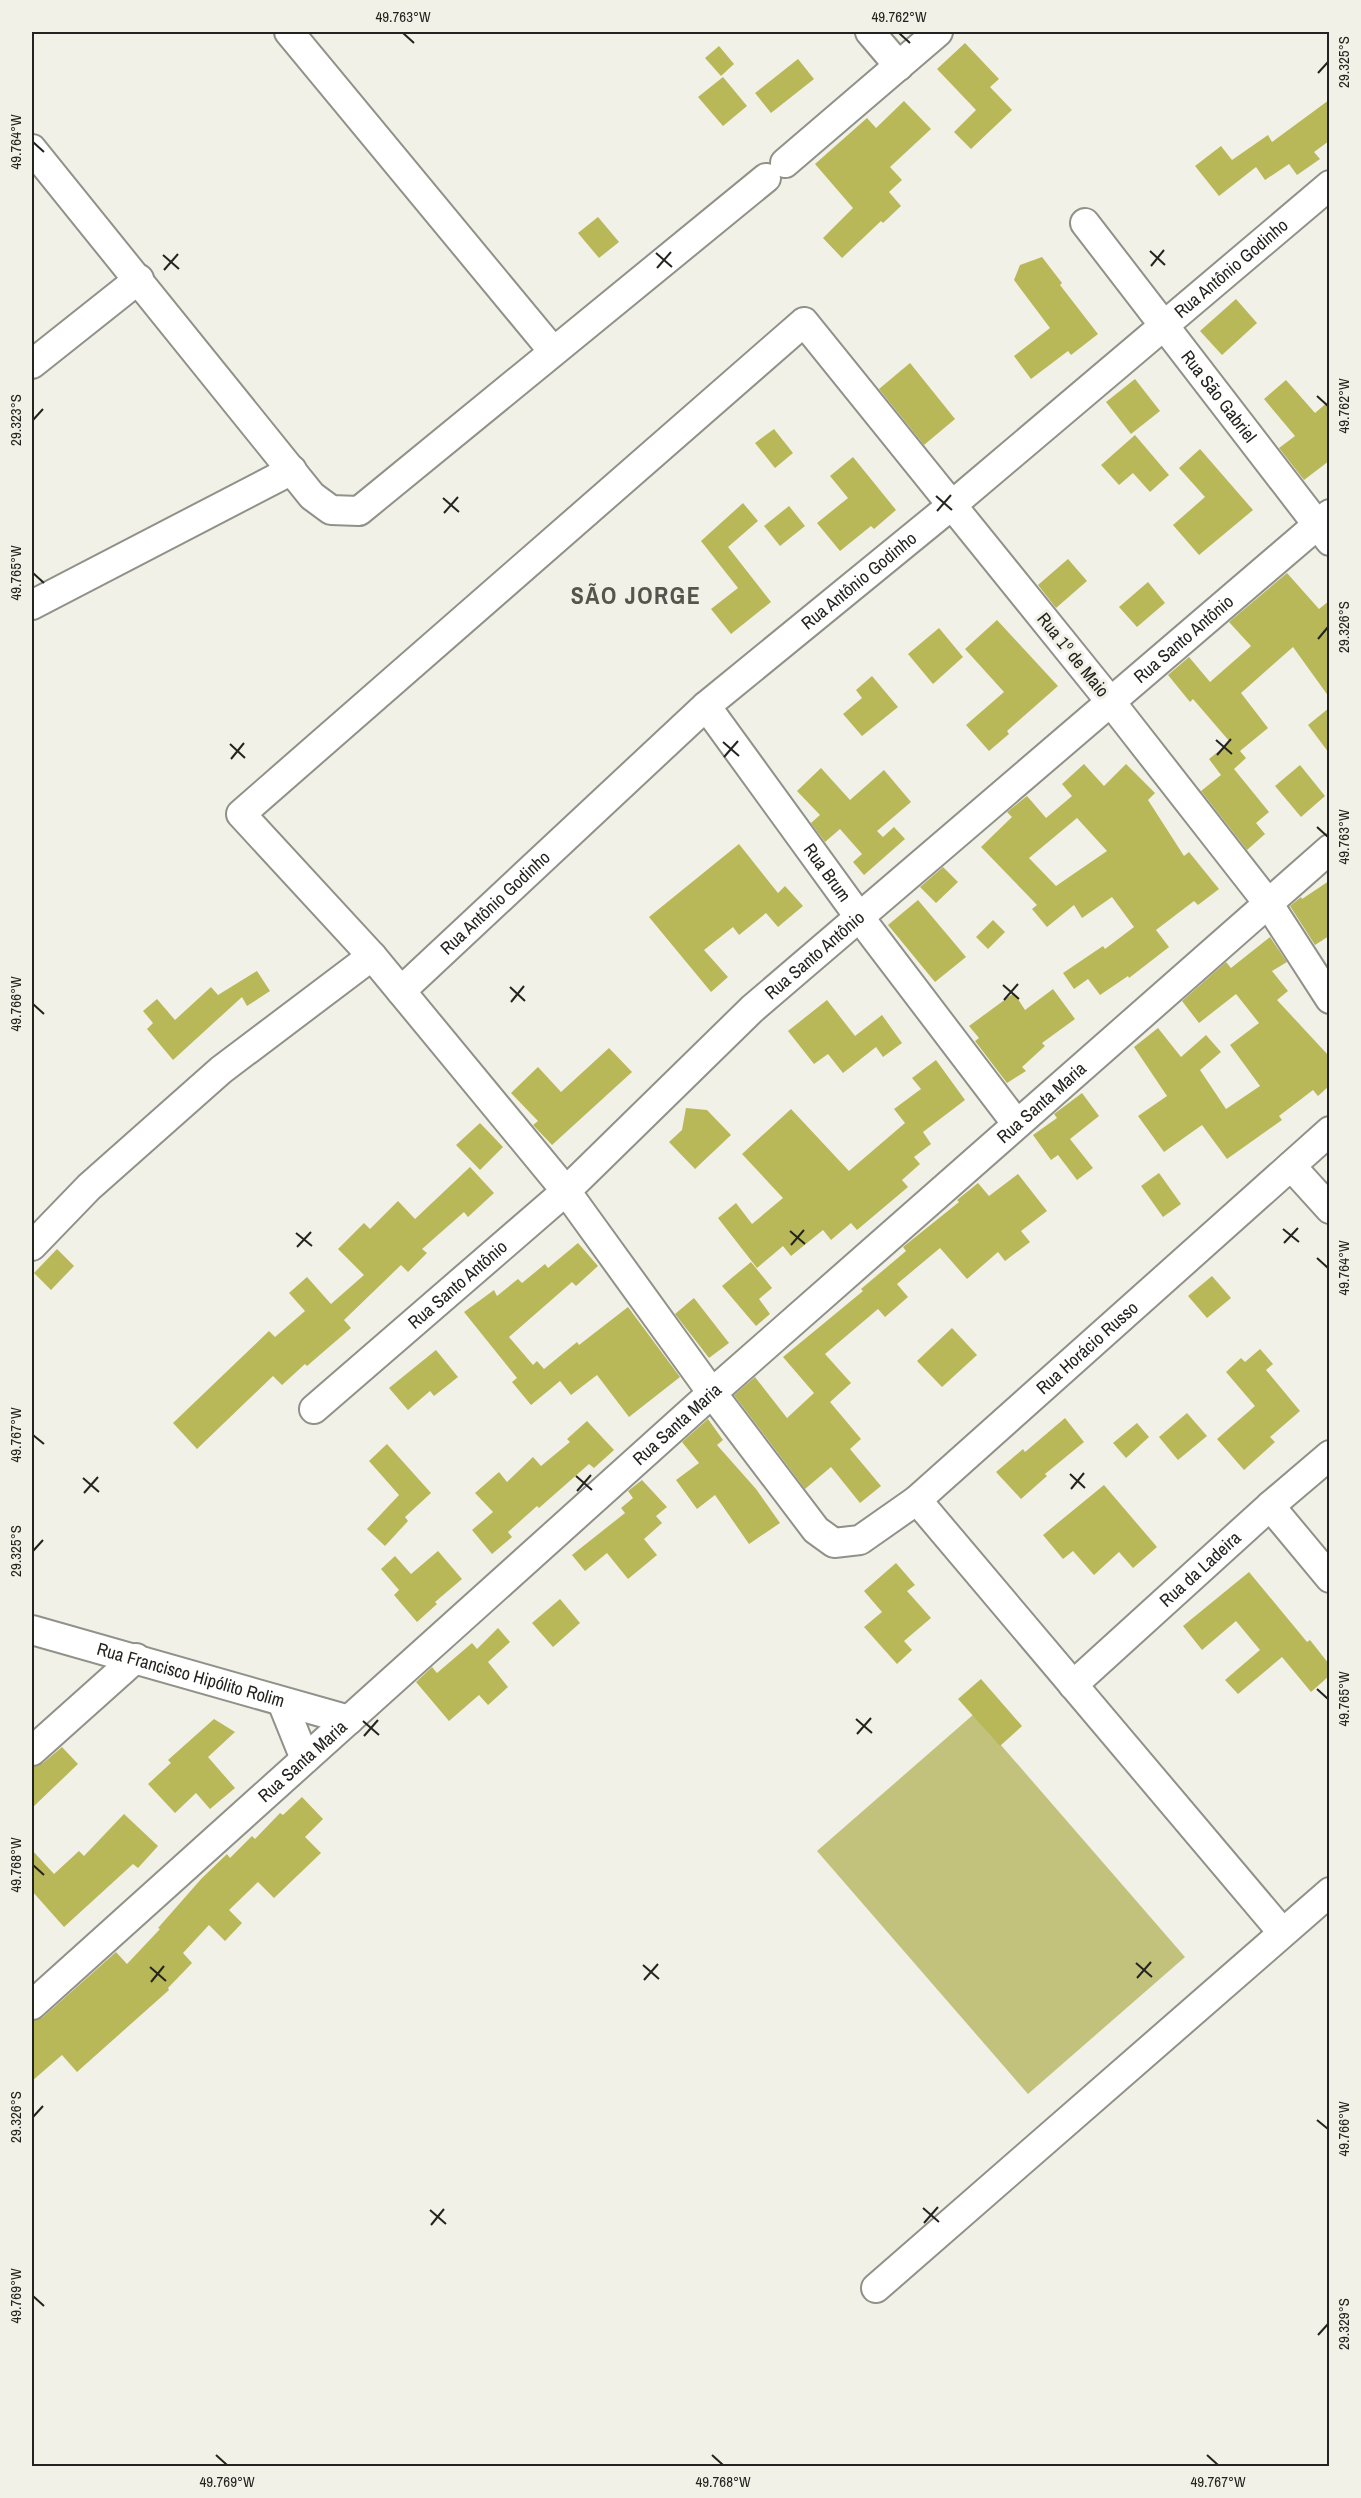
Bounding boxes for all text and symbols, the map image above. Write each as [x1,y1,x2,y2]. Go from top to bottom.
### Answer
text: 49.763°W [375,6,431,27]
text: 49.762°W [871,6,927,27]
text: 29.325°S [1333,36,1354,88]
text: 49.764°W [5,114,26,170]
street label: Rua Antônio Godinho [1169,213,1293,324]
street label: Rua São Gabriel [1176,345,1263,447]
text: 49.762°W [1333,378,1354,434]
text: 29.323°S [5,394,26,446]
street label: Rua Antônio Godinho [796,526,922,635]
text: 49.765°W [5,545,26,601]
district label: SÃO JORGE [571,579,701,611]
street label: Rua Santo Antônio [1128,589,1239,689]
text: 29.326°S [1333,601,1354,653]
street label: Rua 1º de Maio [1032,607,1115,702]
text: 49.763°W [1333,809,1354,865]
street label: Rua Brum [798,838,857,907]
street label: Rua Antônio Godinho [434,845,555,960]
street label: Rua Santo Antônio [759,905,870,1005]
text: 49.766°W [5,976,26,1032]
street label: Rua Santa Maria [991,1056,1091,1149]
street label: Rua Santo Antônio [402,1234,512,1334]
text: 49.764°W [1333,1240,1354,1296]
street label: Rua Horácio Russo [1031,1295,1143,1400]
street label: Rua Santa Maria [627,1377,727,1471]
text: 49.767°W [5,1407,26,1463]
text: 29.325°S [5,1525,26,1577]
street label: Rua da Ladeira [1154,1525,1246,1612]
street label: Rua Francisco Hipólito Rolim [94,1636,287,1713]
text: 49.765°W [1333,1671,1354,1727]
street label: Rua Santa Maria [252,1714,352,1808]
text: 49.768°W [5,1837,26,1893]
text: 29.326°S [5,2091,26,2143]
text: 49.766°W [1333,2101,1354,2157]
text: 49.769°W [5,2268,26,2324]
text: 29.329°S [1333,2298,1354,2350]
text: 49.769°W [199,2471,255,2492]
text: 49.768°W [695,2471,751,2492]
text: 49.767°W [1190,2471,1246,2492]

